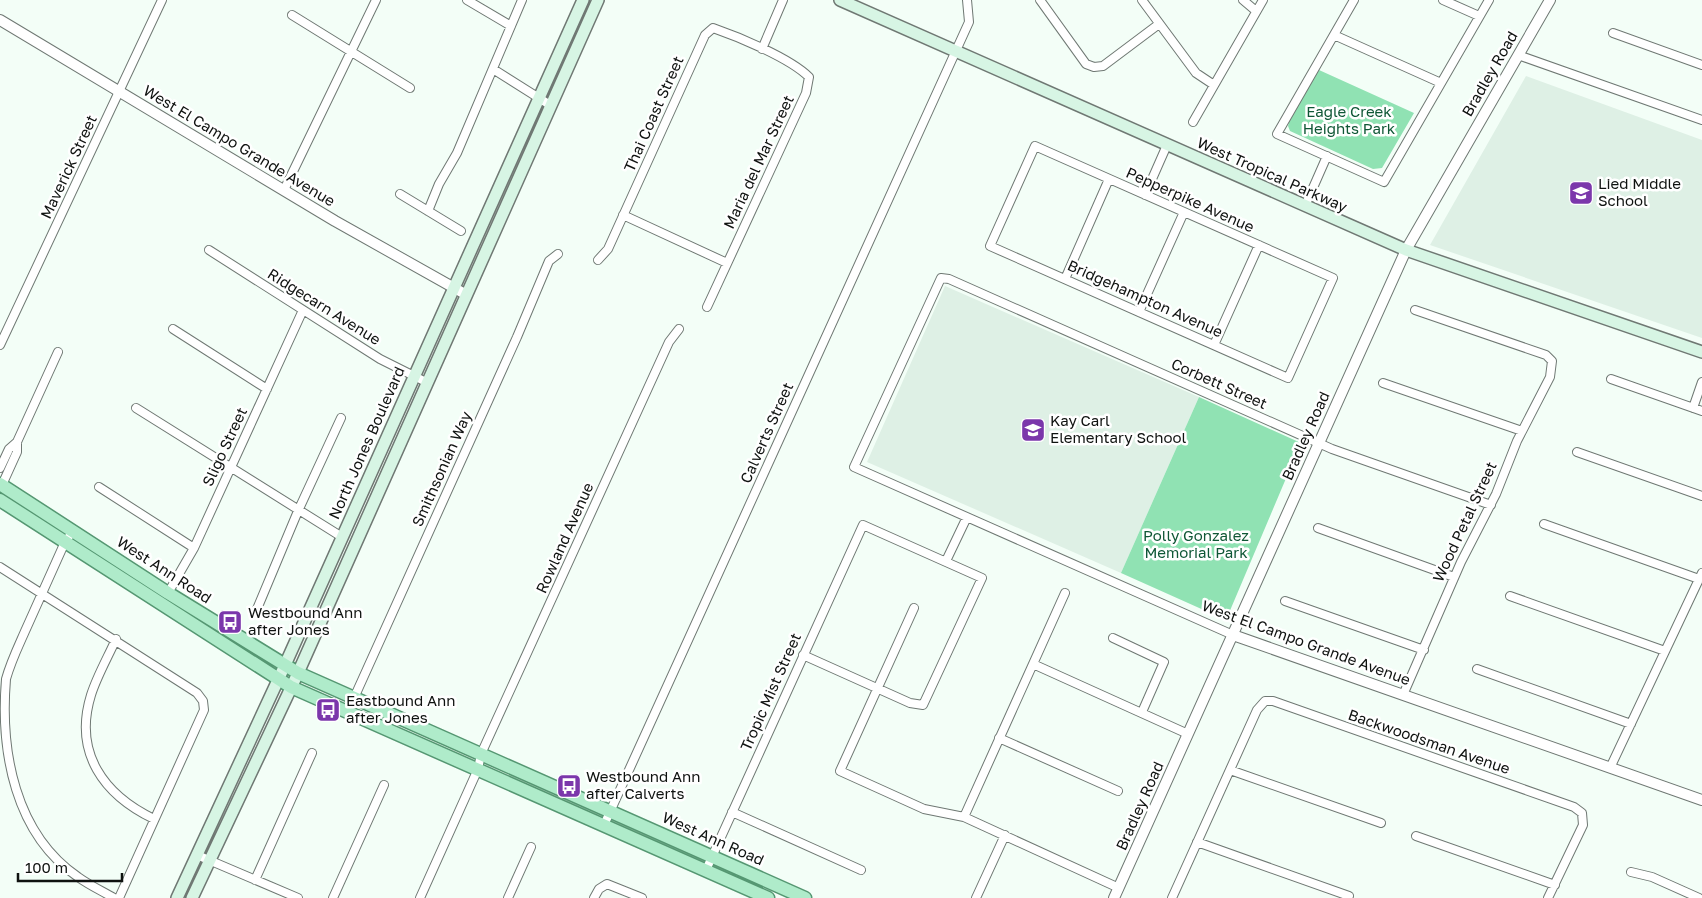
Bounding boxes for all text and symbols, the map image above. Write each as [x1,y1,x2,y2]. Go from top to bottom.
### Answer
street label: Bradley Road [1457,28,1521,119]
street label: Thai Coast Street [620,53,687,174]
street label: West El Campo Grande Avenue [140,81,339,210]
street label: Maria del Mar Street [719,92,797,231]
park label: Eagle Creek Heights Park [1303,102,1396,137]
street label: Maverick Street [36,112,100,221]
street label: West Tropical Parkway [1195,133,1351,216]
street label: Pepperpike Avenue [1124,163,1257,236]
place label: Lied Middle School [1598,174,1681,209]
school or university icon: Lied Middle School [1568,180,1594,206]
street label: Bridgehampton Avenue [1065,256,1226,341]
street label: Ridgecarn Avenue [265,264,385,348]
street label: Corbett Street [1169,354,1270,412]
street label: North Jones Boulevard [324,364,408,522]
street label: Calverts Street [736,379,796,486]
street label: Bradley Road [1277,388,1333,483]
street label: Sligo Street [198,404,250,489]
street label: Smithsonian Way [408,408,475,529]
place label: Kay Carl Elementary School [1050,411,1186,446]
school or university icon: Kay Carl Elementary School [1020,417,1046,443]
street label: Wood Petal Street [1428,459,1500,585]
street label: Rowland Avenue [532,479,597,596]
park label: Polly Gonzalez Memorial Park [1143,526,1249,561]
street label: West Ann Road [114,532,215,606]
street label: West El Campo Grande Avenue [1200,596,1413,688]
place label: Westbound Ann after Jones [248,603,362,638]
bus stop icon: Westbound Ann after Jones [217,609,243,635]
street label: Tropic Mist Street [736,630,804,753]
place label: Eastbound Ann after Jones [346,691,455,726]
bus stop icon: Eastbound Ann after Jones [315,697,341,723]
street label: Backwoodsman Avenue [1346,705,1513,777]
street label: Bradley Road [1111,758,1167,853]
place label: Westbound Ann after Calverts [586,767,700,802]
bus stop icon: Westbound Ann after Calverts [556,773,582,799]
street label: West Ann Road [660,808,767,869]
scale bar [18,850,121,882]
text: 100 m [25,858,68,876]

